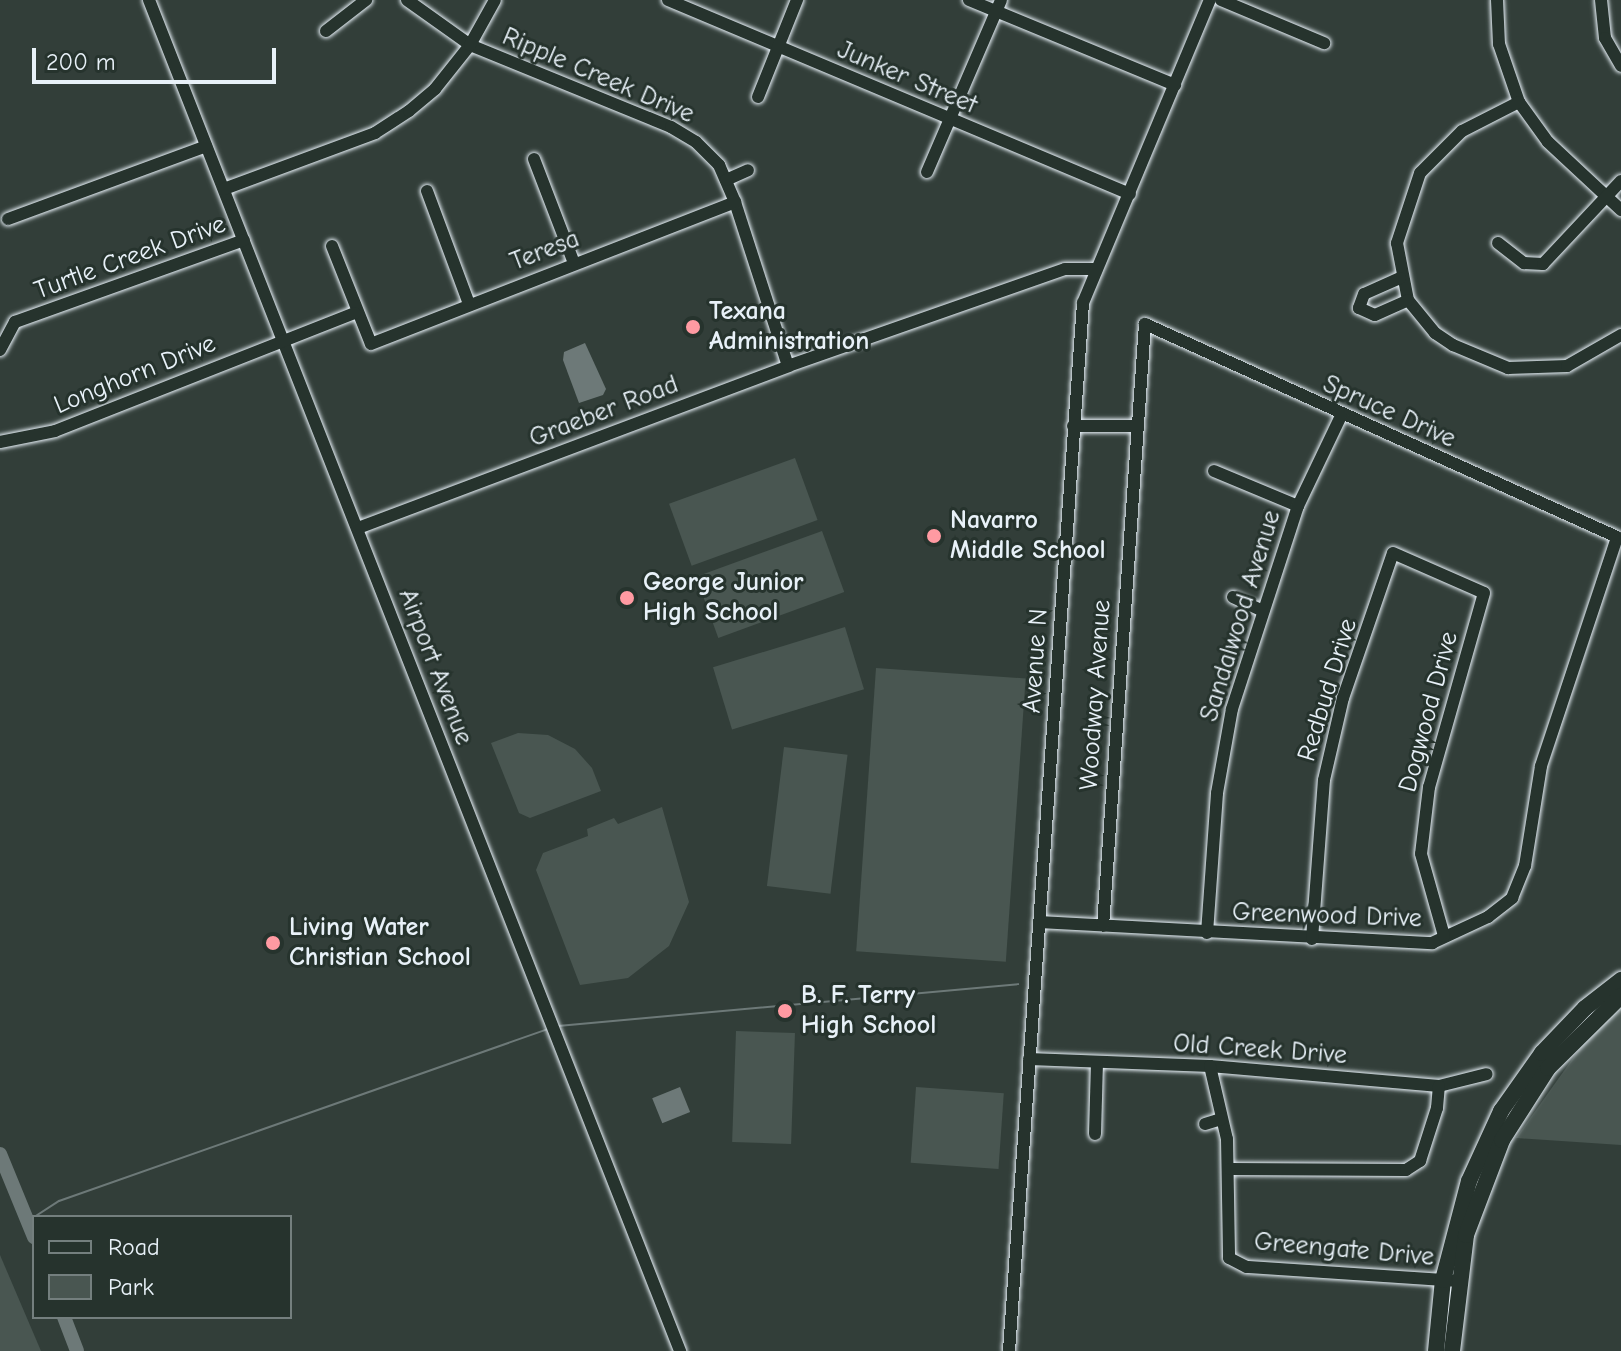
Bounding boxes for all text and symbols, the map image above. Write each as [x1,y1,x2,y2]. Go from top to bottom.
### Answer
street label: Ripple Creek Drive [497,21,699,131]
scale bar [36,32,280,82]
street label: Junker Street [832,35,982,121]
text: 200 m [46,48,116,76]
street label: Turtle Creek Drive [30,209,230,307]
street label: Teresa [506,224,584,278]
place label: Texana Administration [709,296,869,358]
marker: Texana Administration [684,318,702,336]
street label: Longhorn Drive [50,328,220,422]
street label: Graeber Road [525,369,683,455]
street label: Spruce Drive [1318,369,1460,455]
place label: Navarro Middle School [950,505,1106,566]
street label: Sandalwood Avenue [1194,507,1288,725]
marker: Navarro Middle School [925,527,943,545]
place label: George Junior High School [643,567,804,628]
street label: Airport Avenue [391,585,479,749]
marker: George Junior High School [618,589,636,607]
street label: Woodway Avenue [1074,599,1118,791]
street label: Avenue N [1017,608,1055,714]
street label: Redbud Drive [1292,615,1364,765]
street label: Dogwood Drive [1393,628,1465,796]
street label: Greenwood Drive [1232,897,1422,935]
place label: Living Water Christian School [289,912,471,974]
marker: Living Water Christian School [264,934,282,952]
place label: B. F. Terry High School [801,980,936,1042]
marker: B. F. Terry High School [776,1002,794,1020]
street label: Old Creek Drive [1172,1028,1348,1072]
legend [32,1215,292,1319]
street label: Greengate Drive [1253,1227,1435,1273]
text: Road [108,1233,160,1261]
text: Park [108,1273,154,1301]

